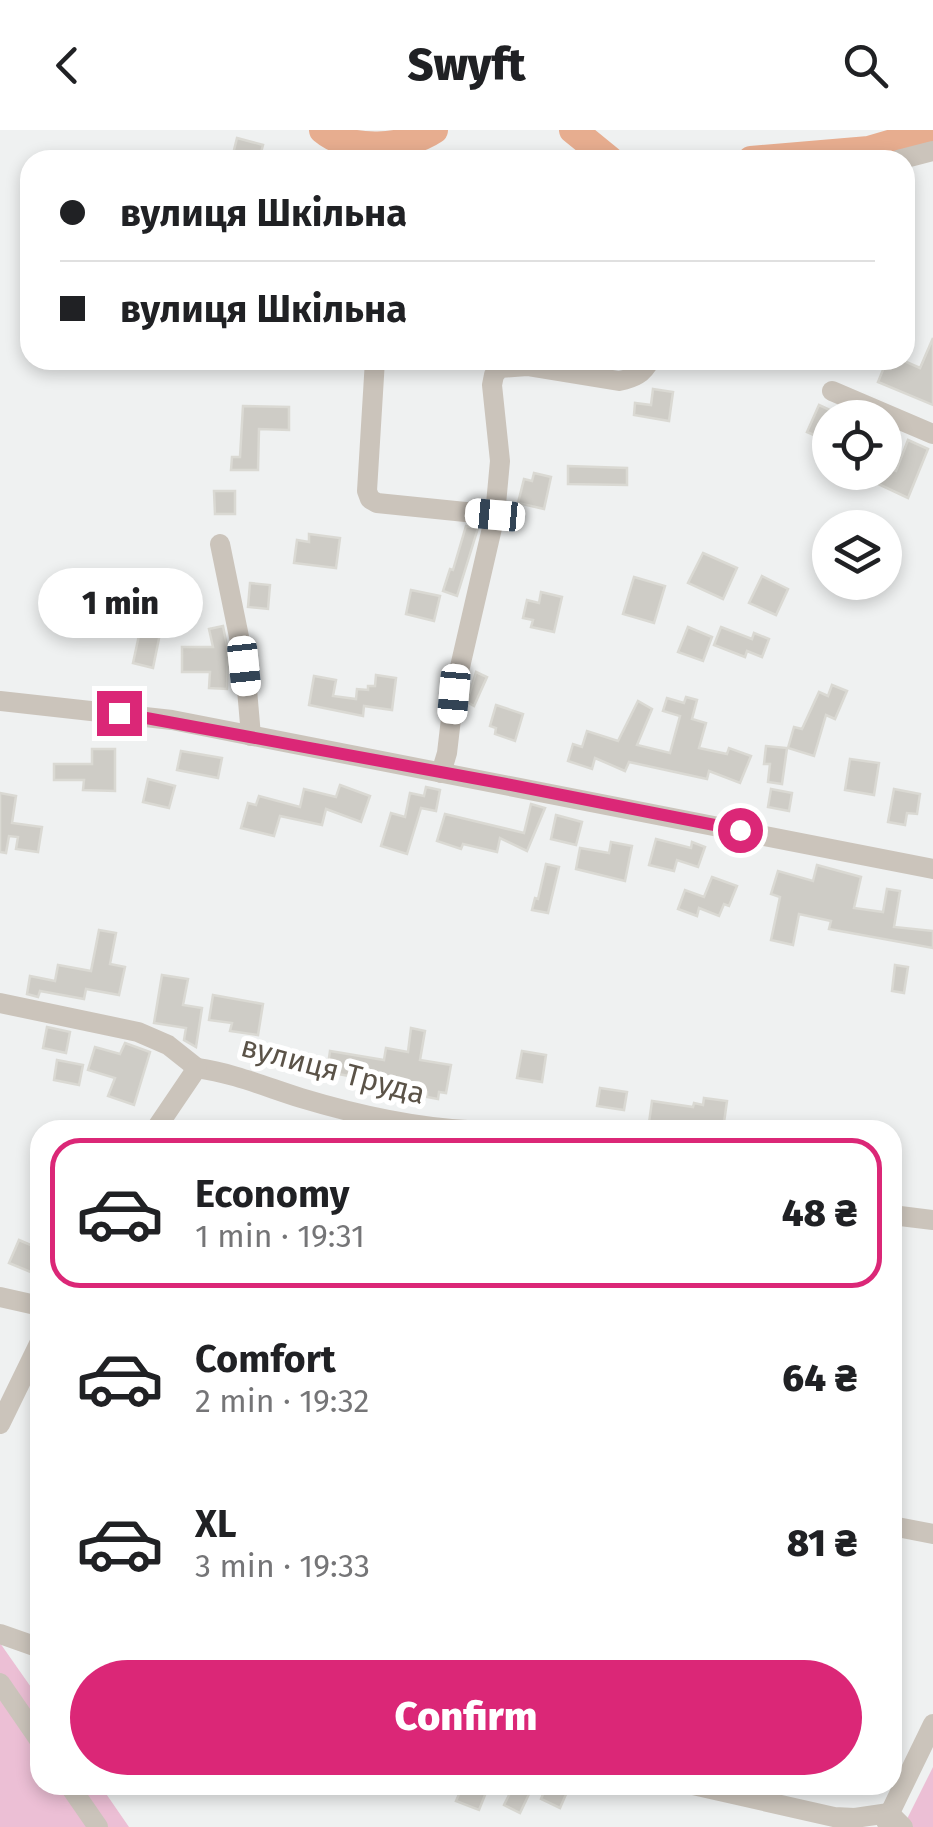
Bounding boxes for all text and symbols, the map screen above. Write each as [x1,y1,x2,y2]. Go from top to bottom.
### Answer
icon: back [40,38,95,93]
text: Swyft [408,38,525,92]
icon: search [838,38,893,93]
text: вулиця Шкільна [120,190,407,236]
text: вулиця Шкільна [120,286,407,332]
map controls [812,400,902,600]
button: locate [812,400,902,490]
car [464,497,526,533]
button: layers [812,510,902,600]
callout: 1 min [36,568,202,638]
text: 1 min [82,584,159,622]
car [226,635,262,697]
car [436,663,472,725]
route end [97,691,142,736]
route start [718,808,763,853]
street label: вулиця Труда [237,1028,429,1112]
icon: car [75,1168,165,1258]
text: Economy [195,1171,350,1217]
text: 48 ₴ [782,1190,857,1236]
text: 1 min · 19:31 [195,1217,365,1255]
icon: car [75,1333,165,1423]
text: Comfort [195,1336,336,1382]
text: 64 ₴ [782,1355,857,1401]
text: 2 min · 19:32 [195,1382,369,1420]
icon: car [75,1498,165,1588]
text: XL [195,1501,237,1547]
text: 81 ₴ [787,1520,857,1566]
text: 3 min · 19:33 [195,1547,370,1585]
button: Confirm [70,1660,862,1775]

